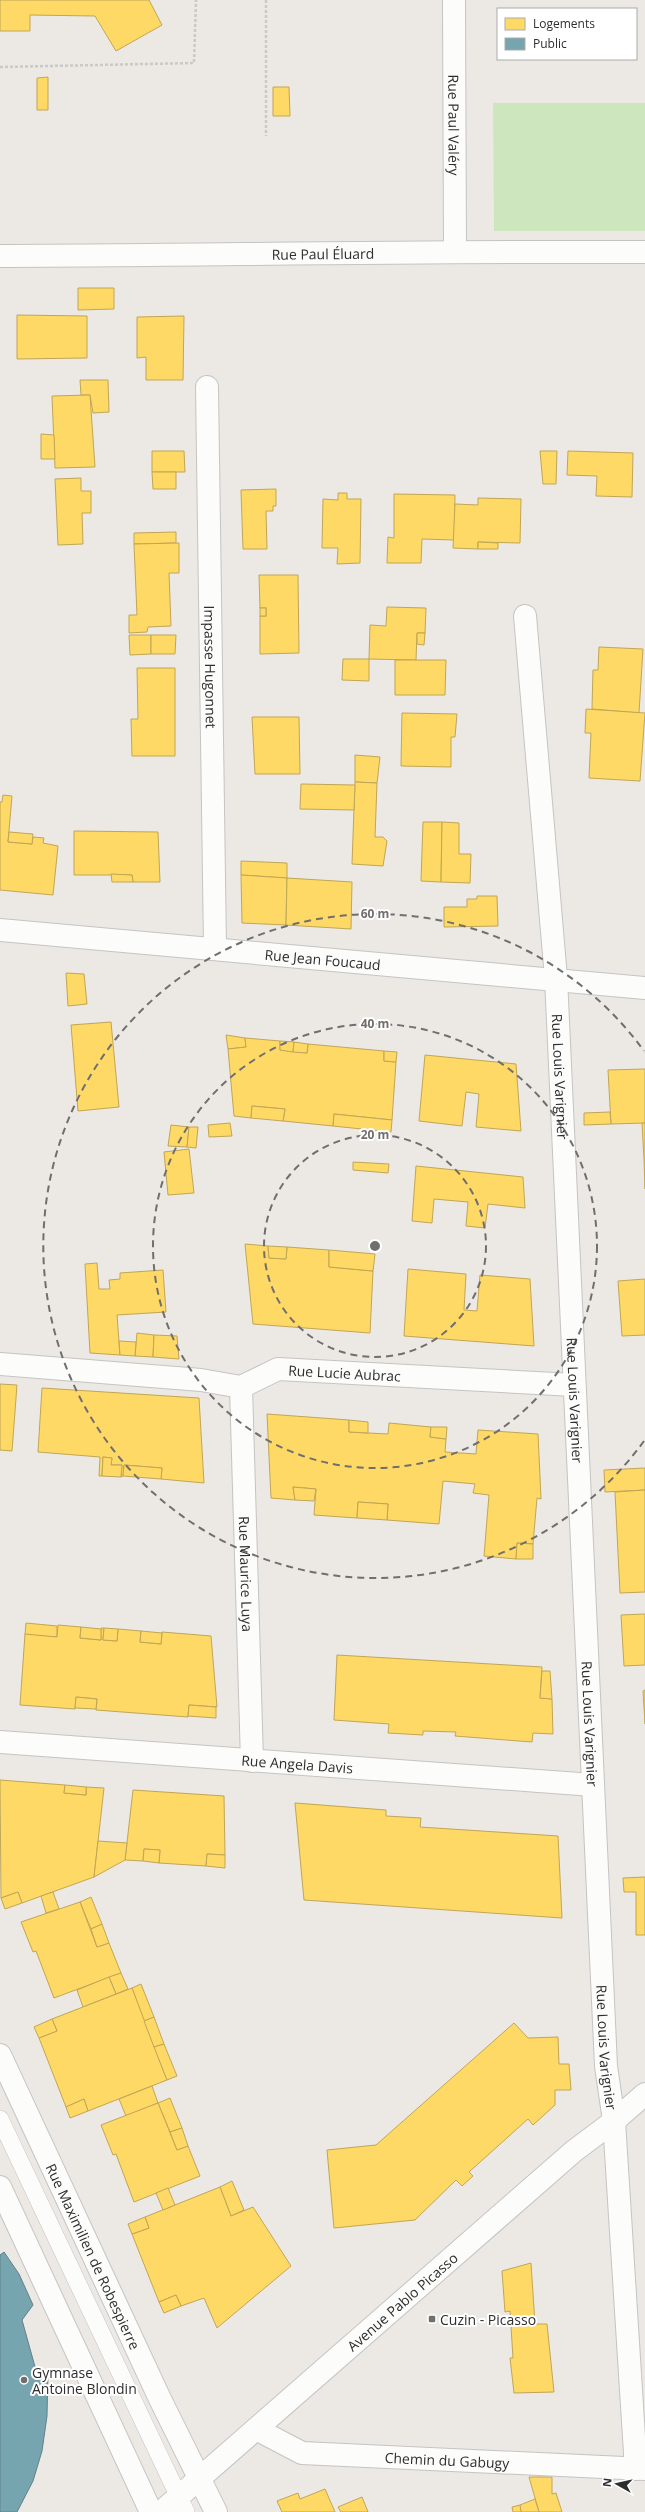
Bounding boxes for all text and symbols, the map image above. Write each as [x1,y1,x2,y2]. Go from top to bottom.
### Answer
legend [497,8,637,60]
text: Logements [533,15,595,32]
text: Public [533,35,567,52]
street label: Rue Paul Valéry [445,74,464,177]
street label: Rue Paul Éluard [272,243,374,263]
street label: Impasse Hugonnet [201,605,221,729]
text: 60 m [361,905,389,922]
street label: Rue Jean Foucaud [264,944,381,974]
street label: Rue Louis Varignier [548,1013,573,1140]
text: 40 m [361,1015,389,1032]
text: 20 m [361,1126,389,1143]
centre of rings [368,1239,382,1253]
street label: Rue Louis Varignier [563,1337,588,1464]
street label: Rue Lucie Aubrac [288,1360,402,1385]
street label: Rue Maurice Luya [235,1516,258,1632]
street label: Rue Louis Varignier [578,1661,603,1787]
street label: Rue Angela Davis [241,1750,354,1777]
street label: Rue Louis Varignier [593,1984,622,2112]
street label: Rue Maximilien de Robespierre [42,2160,145,2353]
street label: Avenue Pablo Picasso [343,2248,461,2355]
place label: Cuzin - Picasso [440,2310,536,2329]
marker: Cuzin - Picasso [427,2314,437,2324]
place label: Gymnase Antoine Blondin [32,2363,137,2398]
marker: Gymnase Antoine Blondin [19,2375,29,2385]
street label: Chemin du Gabugy [384,2447,511,2472]
north arrow [597,2464,637,2504]
text: N [599,2477,615,2488]

